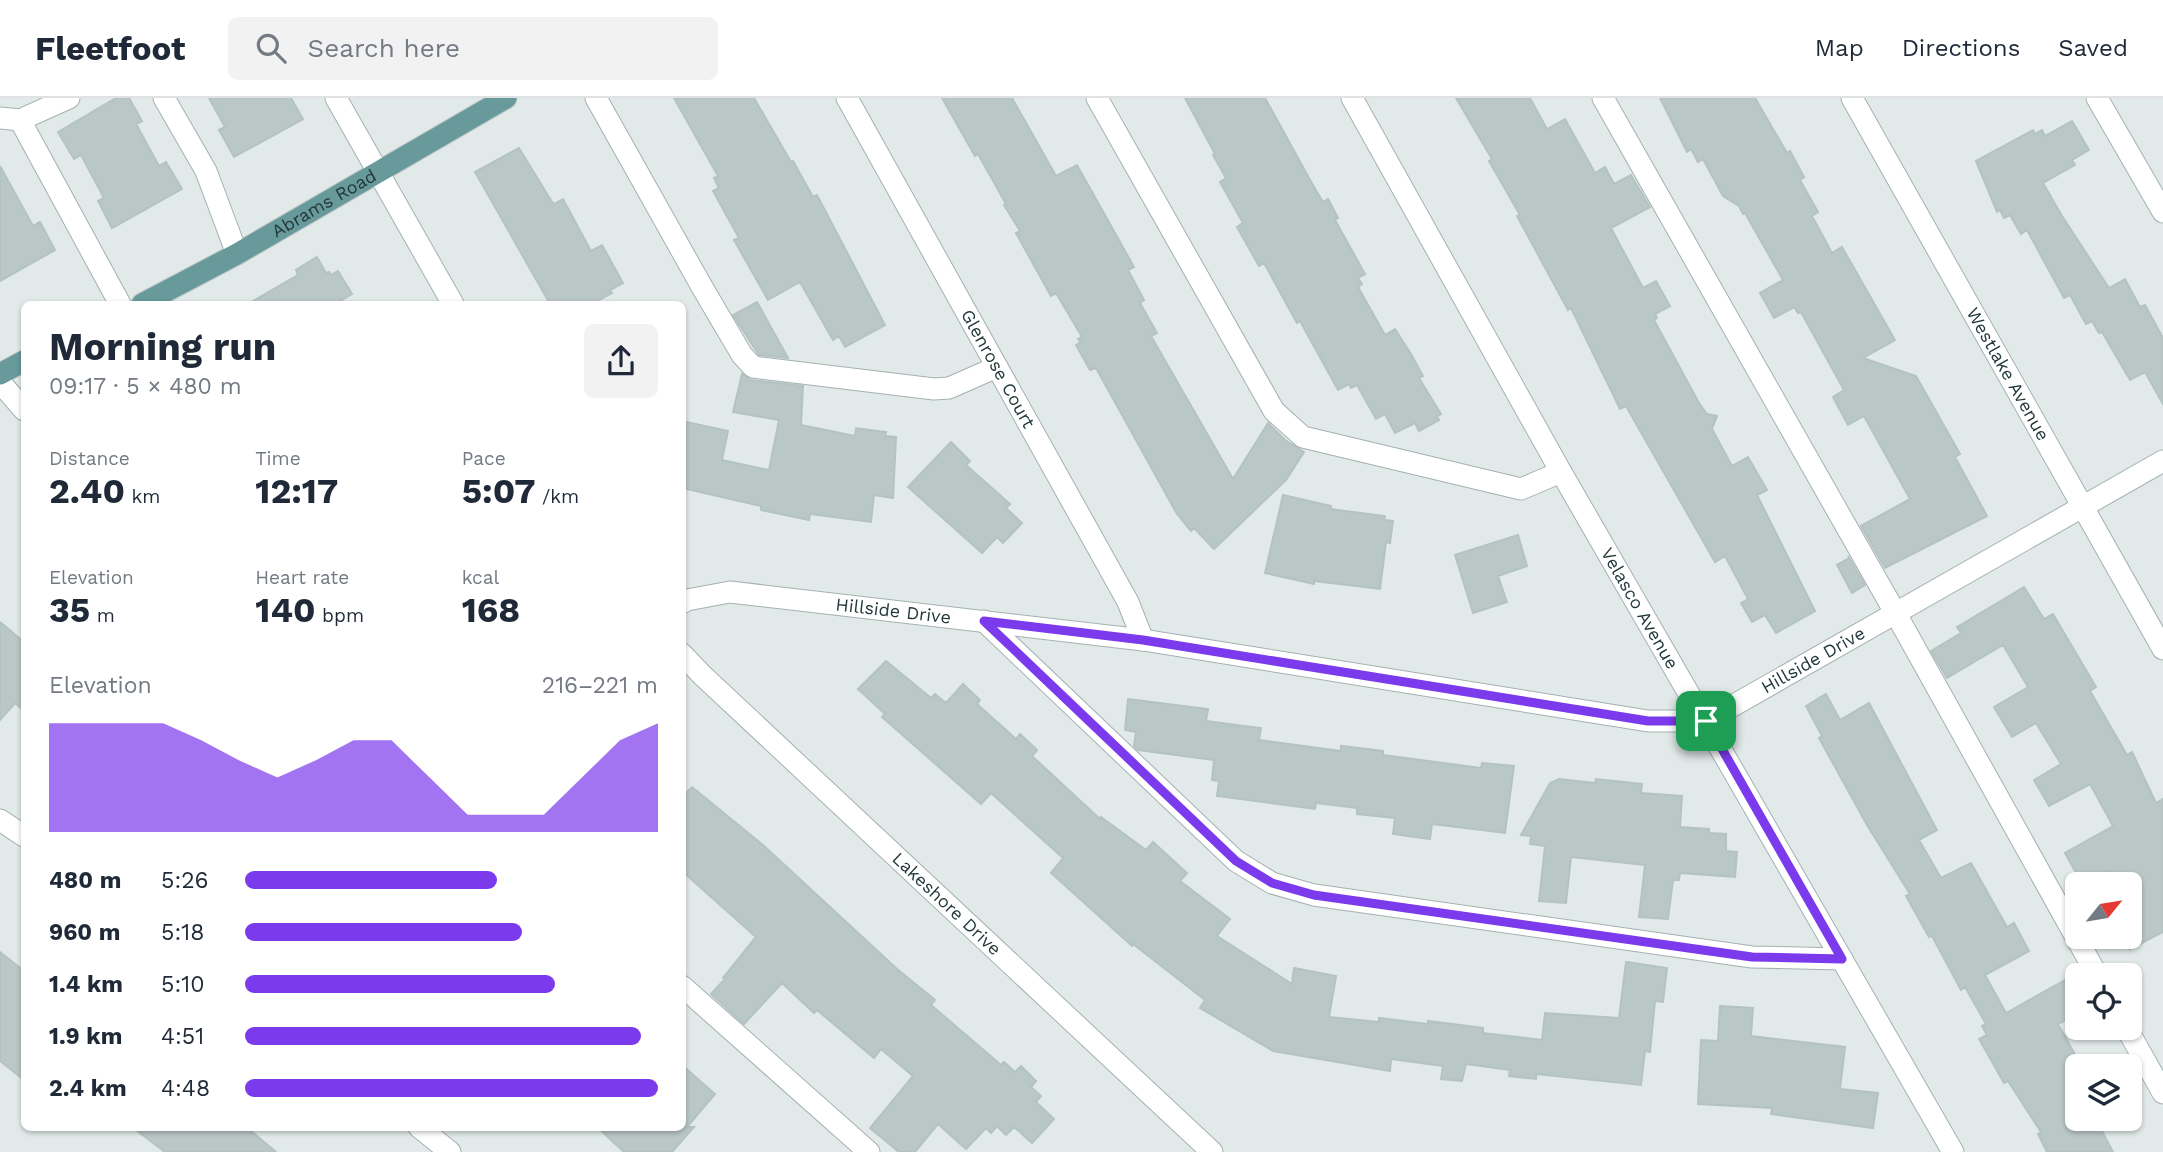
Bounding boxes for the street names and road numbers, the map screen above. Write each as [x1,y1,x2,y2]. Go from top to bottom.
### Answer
street label: Abrams Road [268,165,380,242]
street label: Westlake Avenue [1962,304,2054,444]
street label: Glenrose Court [957,305,1040,432]
street label: Velasco Avenue [1597,544,1683,673]
street label: Hillside Drive [835,593,952,628]
street label: Hillside Drive [1757,622,1868,697]
street label: Lakeshore Drive [888,848,1006,959]

